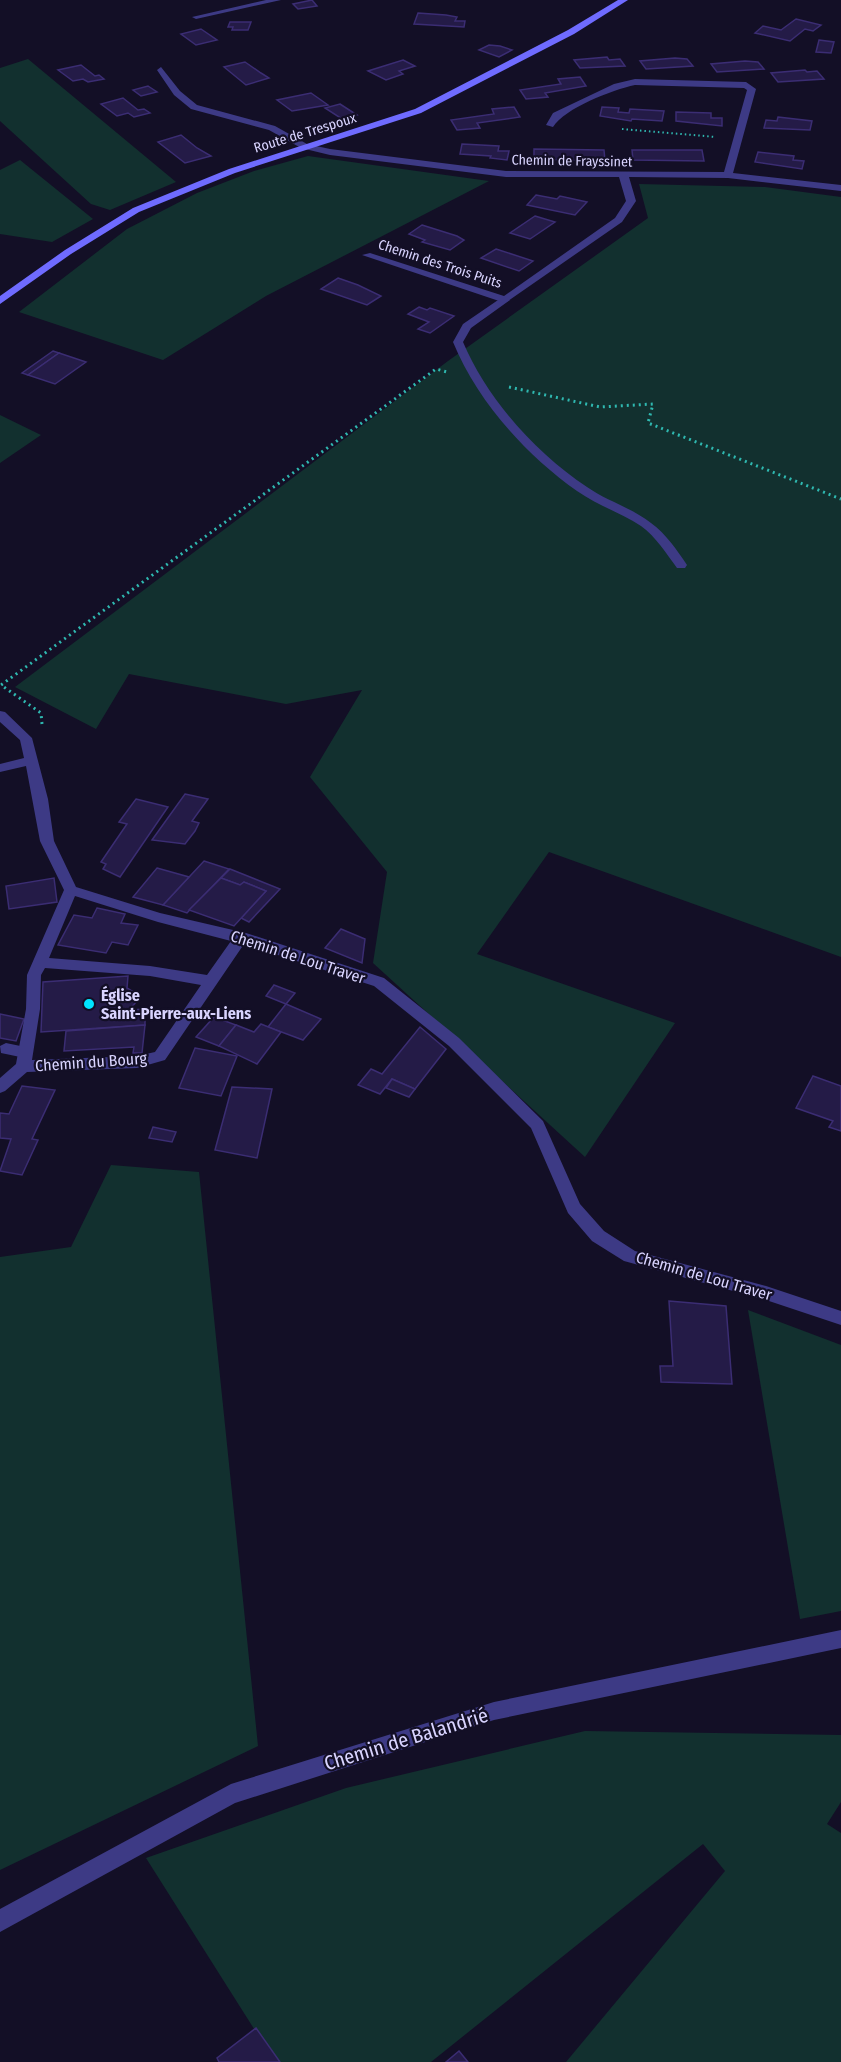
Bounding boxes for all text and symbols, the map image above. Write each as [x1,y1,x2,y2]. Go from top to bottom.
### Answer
street label: Route de Trespoux [252,109,359,157]
street label: Chemin de Frayssinet [511,151,633,171]
street label: Chemin des Trois Puits [376,236,504,292]
street label: Chemin de Lou Traver [228,926,368,988]
place label: Église Saint-Pierre-aux-Liens [101,985,251,1023]
marker: Église Saint-Pierre-aux-Liens [82,997,96,1011]
street label: Chemin du Bourg [34,1049,148,1075]
street label: Chemin de Lou Traver [634,1248,775,1305]
street label: Chemin de Balandrié [321,1703,491,1775]

